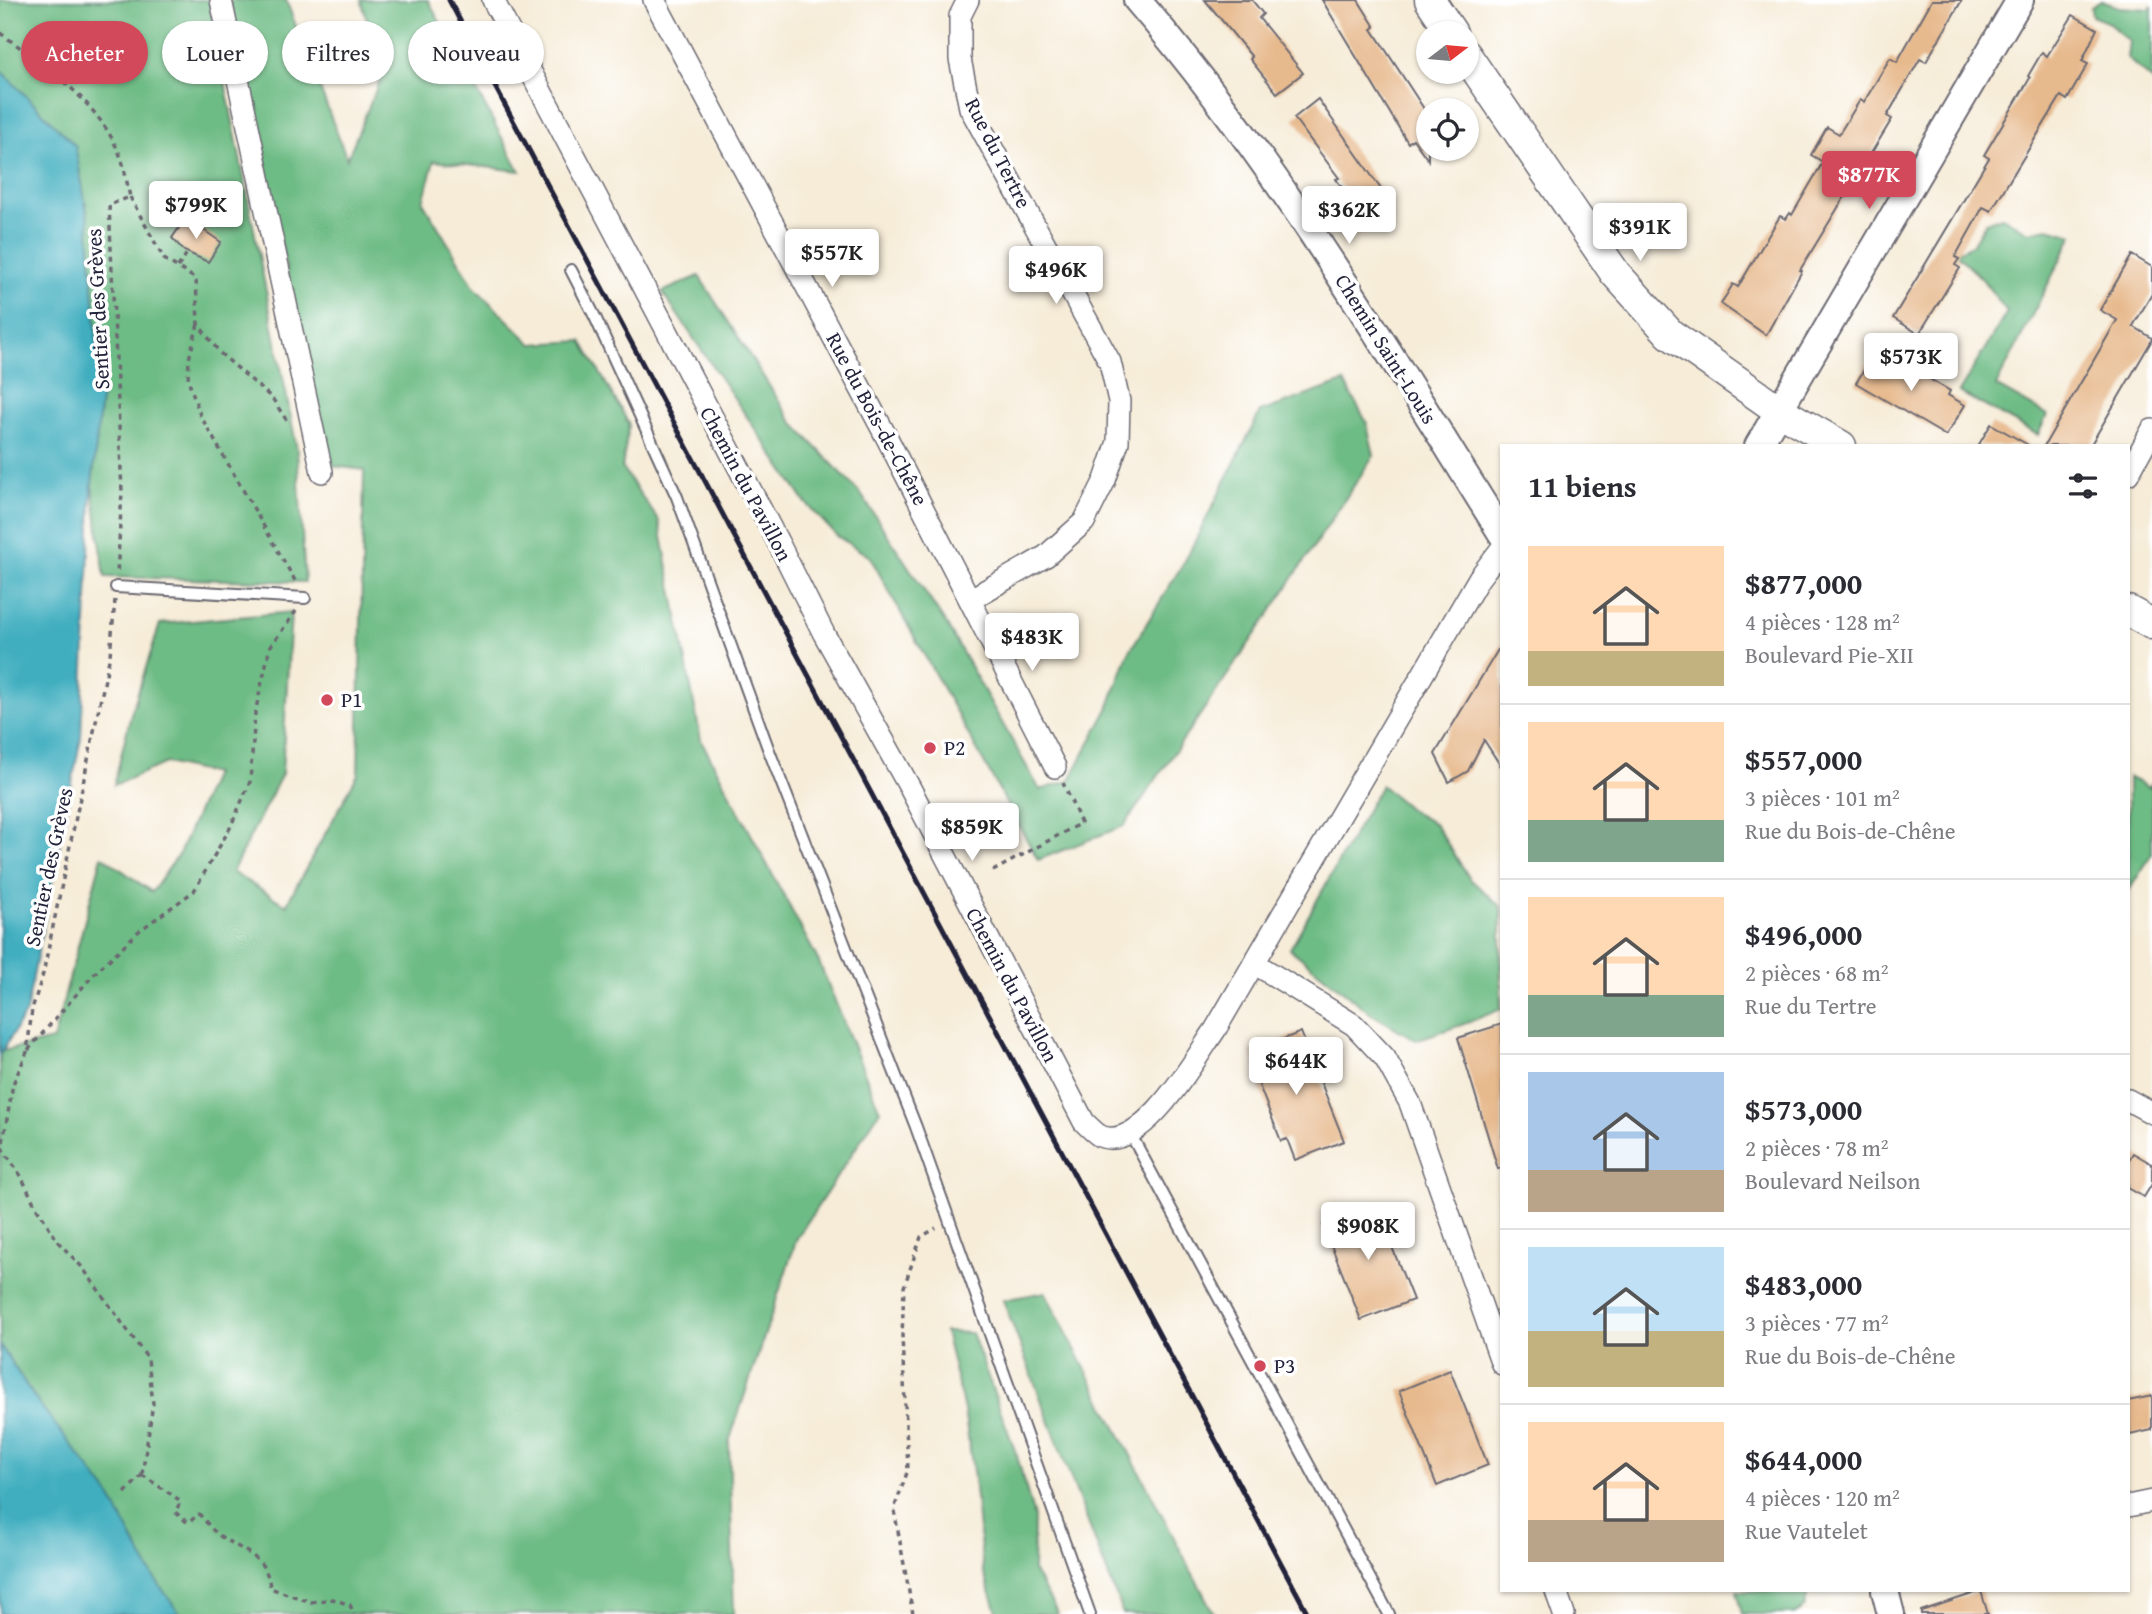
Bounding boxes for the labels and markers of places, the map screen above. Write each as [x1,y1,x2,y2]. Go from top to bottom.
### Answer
pin: $877K [1820,152,1918,211]
pin: $799K [147,182,245,241]
pin: $362K [1300,187,1398,246]
pin: $391K [1591,204,1689,263]
pin: $557K [783,230,881,289]
pin: $496K [1007,246,1105,306]
pin: $573K [1862,334,1960,393]
pin: $483K [983,614,1081,673]
place label: P1 [341,684,362,715]
marker: P1 [319,692,335,708]
place label: P2 [944,732,965,763]
marker: P2 [922,740,938,756]
pin: $859K [923,804,1021,863]
pin: $644K [1247,1038,1345,1097]
pin: $908K [1319,1202,1417,1262]
place label: P3 [1274,1350,1295,1381]
marker: P3 [1252,1358,1268,1374]

